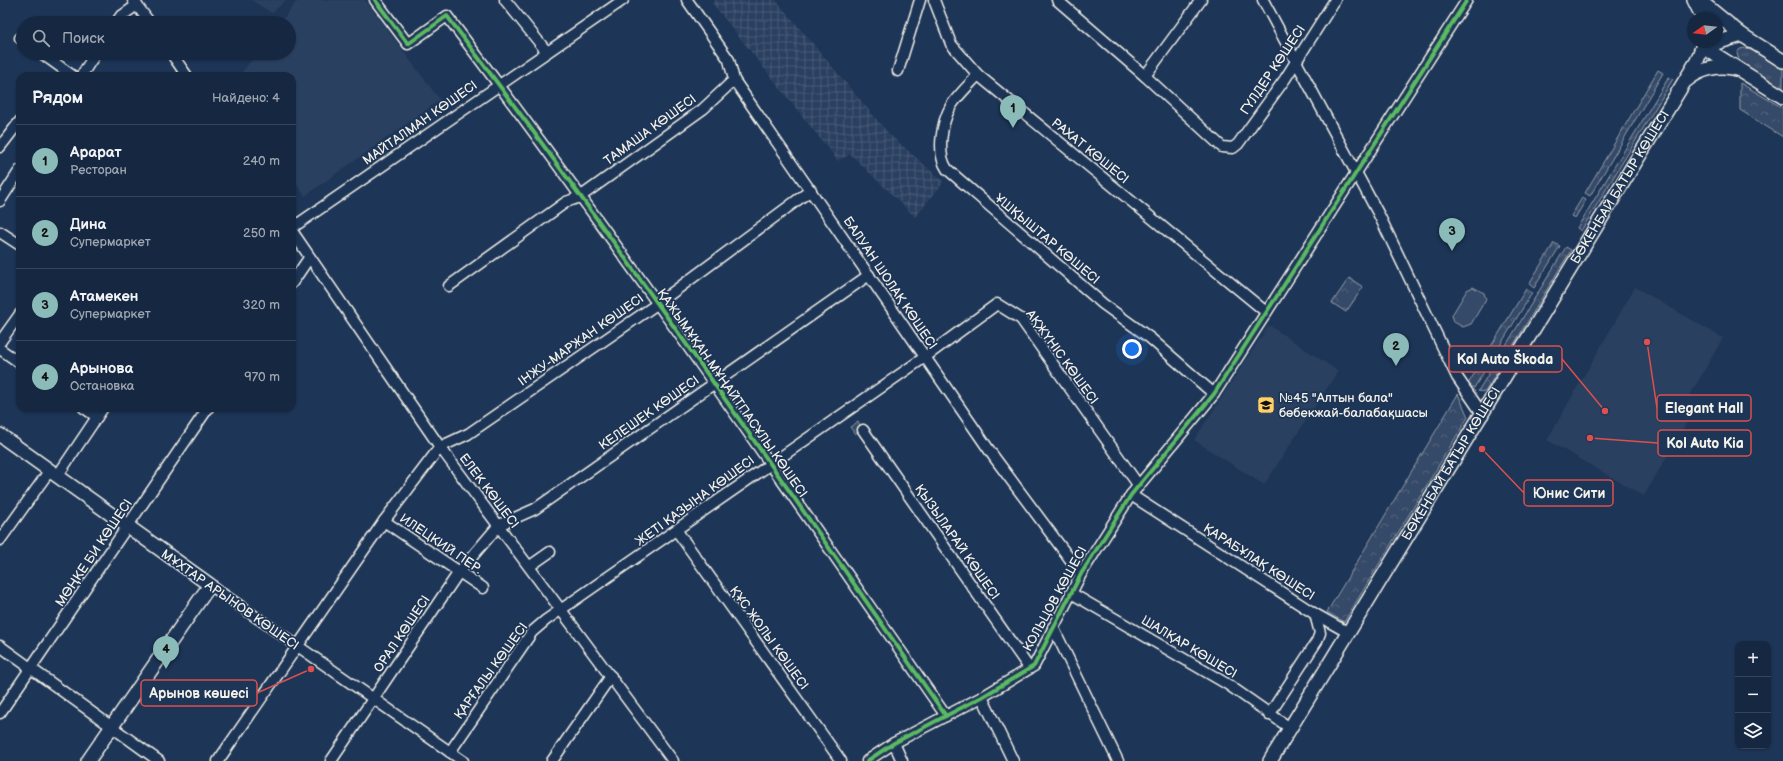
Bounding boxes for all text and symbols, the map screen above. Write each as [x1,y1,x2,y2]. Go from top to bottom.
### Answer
north arrow [1687,12,1723,48]
search box [16,16,296,60]
street label: ГҮЛДЕР КӨШЕСІ [1237,22,1309,118]
icon: search [30,27,52,49]
text: Поиск [62,29,105,48]
street label: МАЙТАЛМАН КӨШЕСІ [360,77,480,169]
text: Рядом [32,88,83,108]
text: Найдено: 4 [212,90,280,106]
street label: ТАМАША КӨШЕСІ [601,91,699,169]
pin: 1 [1000,95,1026,128]
street label: БӨКЕНБАЙ БАТЫР КӨШЕСІ [1567,108,1673,267]
street label: РАХАТ КӨШЕСІ [1048,115,1132,187]
text: Арарат [70,143,122,162]
text: 1 [42,153,48,169]
text: 240 m [243,153,280,169]
text: Ресторан [70,162,127,178]
street label: ҰШҚЫШТАР КӨШЕСІ [991,190,1103,288]
street label: БАЛУАН ШОЛАҚ КӨШЕСІ [840,214,940,352]
text: Дина [70,215,106,234]
pin: 3 [1439,218,1465,251]
text: 2 [41,225,49,241]
text: 250 m [243,225,280,241]
text: Супермаркет [70,234,151,250]
street label: ҚАЖЫМҰҚАН МҰҢАЙТПАСҰЛЫ КӨШЕСІ [653,286,811,500]
text: Атамекен [70,287,138,306]
street label: ІНЖУ-МАРЖАН КӨШЕСІ [515,291,647,389]
text: 3 [41,297,49,313]
text: 320 m [242,297,280,313]
text: Супермаркет [70,306,151,322]
street label: АҚЖҮНІС КӨШЕСІ [1022,306,1102,407]
pin: 2 [1383,333,1409,366]
your location [1122,339,1142,359]
callout: Kol Auto Škoda [1449,346,1562,372]
text: Kol Auto Škoda [1457,349,1553,368]
text: Арынова [70,359,133,378]
text: 4 [41,369,49,385]
text: 970 m [244,369,280,385]
street label: КЕЛЕШЕК КӨШЕСІ [596,372,702,454]
text: Остановка [70,378,135,394]
street label: БӨКЕНБАЙ БАТЫР КӨШЕСІ [1398,384,1504,543]
place label: №45 "Алтын бала" бөбекжай-балабақшасы [1279,390,1428,421]
school or university icon: №45 "Алтын бала" бөбекжай-балабақшасы [1256,395,1276,415]
callout: Elegant Hall [1657,395,1751,421]
text: Elegant Hall [1665,400,1743,417]
callout: Kol Auto Kia [1658,430,1751,456]
text: Kol Auto Kia [1666,435,1744,452]
street label: ЕЛЕК КӨШЕСІ [456,450,522,532]
street label: ЖЕТІ ҚАЗЫНА КӨШЕСІ [632,452,758,550]
callout: Юнис Сити [1524,480,1613,506]
street label: ҚЫЗЫЛАРАЙ КӨШЕСІ [911,481,1003,603]
text: Юнис Сити [1533,485,1605,502]
street label: МӨҢКЕ БИ КӨШЕСІ [52,496,136,610]
street label: ИЛЕЦКИЙ ПЕР. [397,510,486,578]
street label: ҚАРАБҰЛАҚ КӨШЕСІ [1200,520,1318,604]
street label: КОЛЬЦОВ КӨШЕСІ [1020,544,1090,654]
street label: МҰХТАР АРЫНОВ КӨШЕСІ [158,546,302,654]
street label: ҚҰС ЖОЛЫ КӨШЕСІ [726,583,812,693]
street label: ОРАЛ КӨШЕСІ [370,592,434,676]
street label: ШАЛҚАР КӨШЕСІ [1138,612,1240,682]
street label: ҚАРҒАЛЫ КӨШЕСІ [451,620,531,722]
pin: 4 [153,636,179,669]
map controls [1735,641,1771,749]
button: + [1735,641,1771,677]
button: − [1735,677,1771,713]
callout: Арынов көшесі [141,680,257,706]
text: Арынов көшесі [148,685,249,702]
button: layers [1735,713,1771,749]

